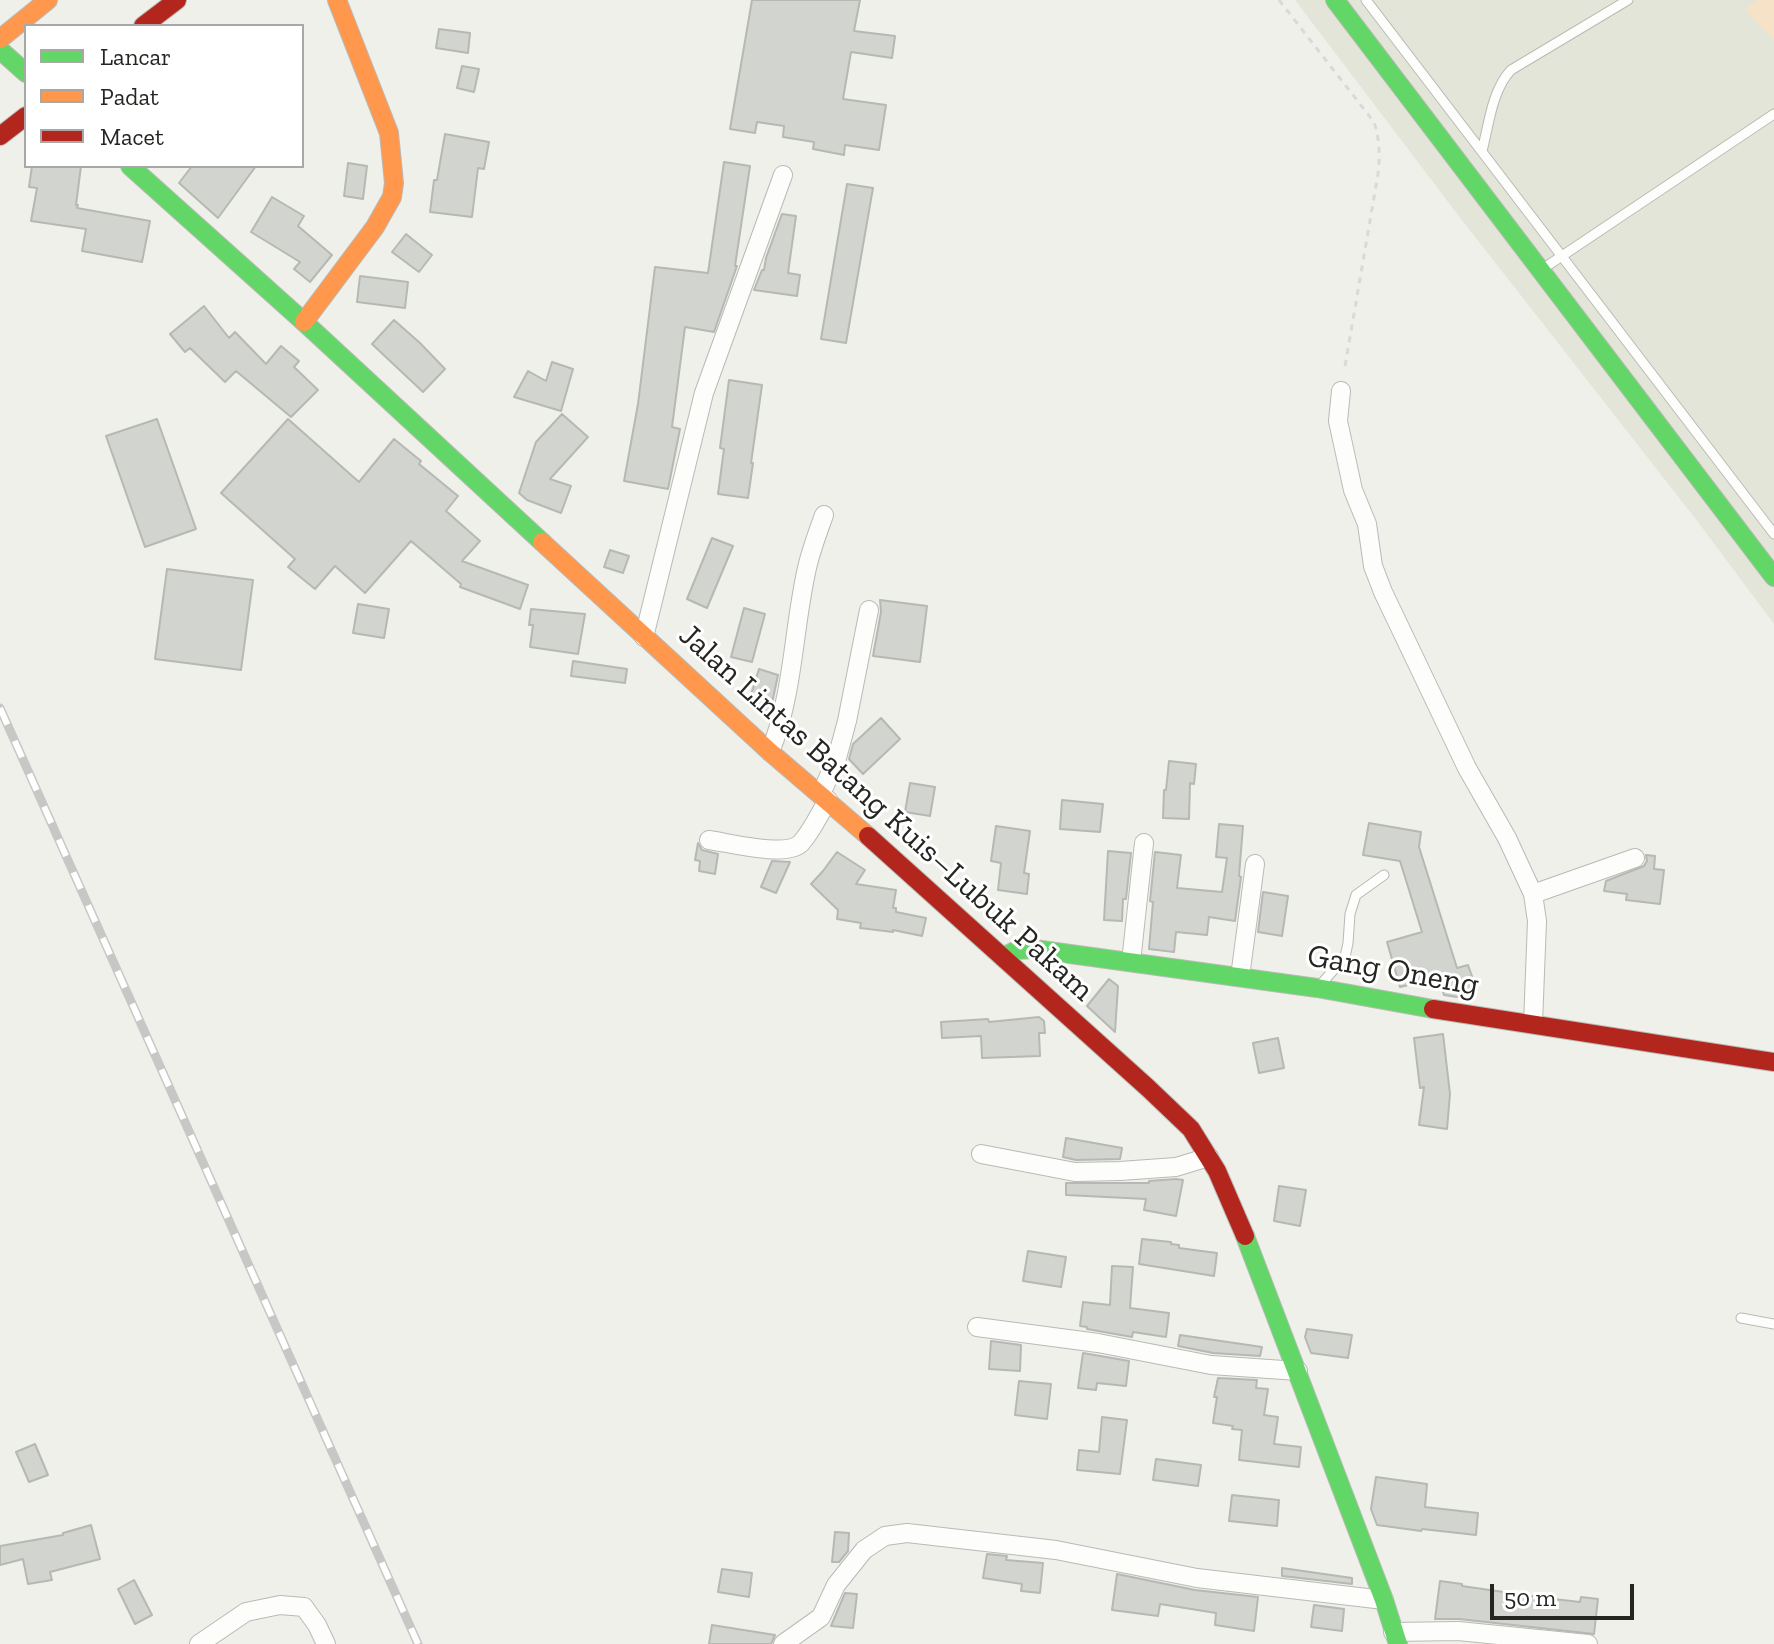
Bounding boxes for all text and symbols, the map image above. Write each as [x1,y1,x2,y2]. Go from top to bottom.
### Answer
legend [24,24,304,168]
text: Lancar [100,42,171,71]
text: Padat [100,82,159,111]
text: Macet [100,122,164,151]
street label: Jalan Lintas Batang Kuis–Lubuk Pakam [671,616,1101,1010]
street label: Gang Oneng [1304,937,1482,1005]
scale bar [1494,1568,1638,1618]
text: 50 m [1504,1583,1556,1612]

